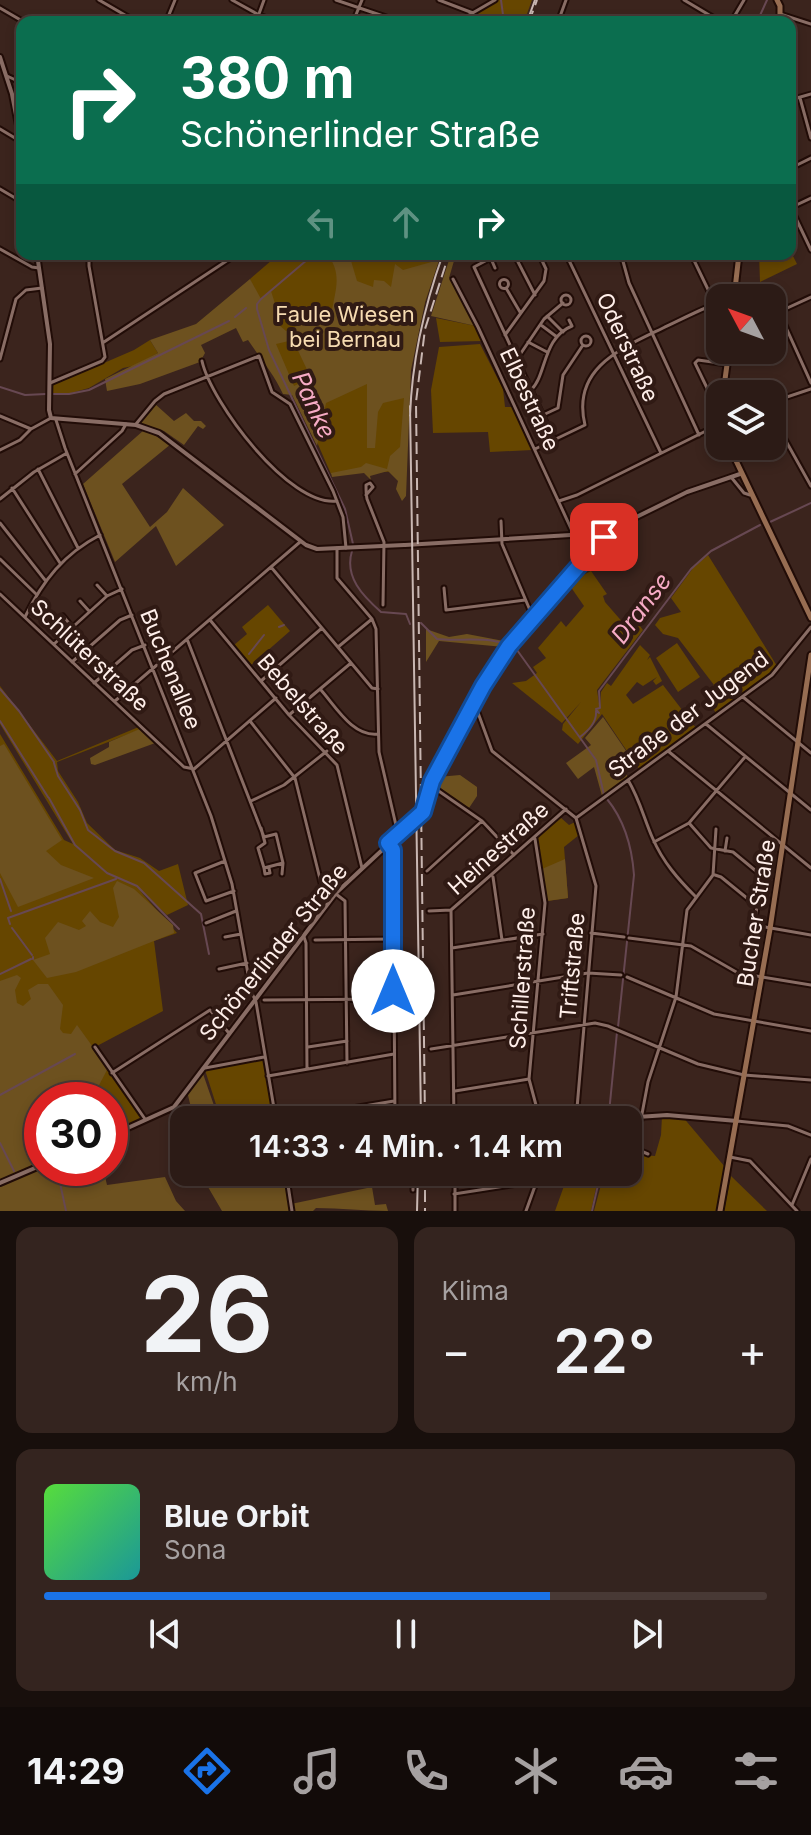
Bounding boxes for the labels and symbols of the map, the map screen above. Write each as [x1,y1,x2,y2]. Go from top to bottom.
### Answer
north arrow [706,284,786,364]
street label: Oderstraße [591,288,665,406]
park label: Faule Wiesen bei Bernau [275,301,415,352]
street label: Elbestraße [495,343,565,455]
water label: Panke [286,367,342,443]
pin [570,503,638,571]
water label: Dranse [605,567,677,649]
street label: Schlüterstraße [26,594,154,716]
street label: Buchenallee [135,605,207,733]
street label: Straße der Jugend [603,645,773,783]
street label: Bebelstraße [252,648,354,760]
street label: Heinestraße [442,796,554,900]
street label: Bucher Straße [732,838,780,988]
street label: Schönerlinder Straße [194,858,352,1046]
street label: Schillerstraße [504,906,540,1050]
street label: Triftstraße [554,912,590,1020]
position arrow [351,949,435,1033]
speed limit sign: 30 [24,1082,128,1186]

